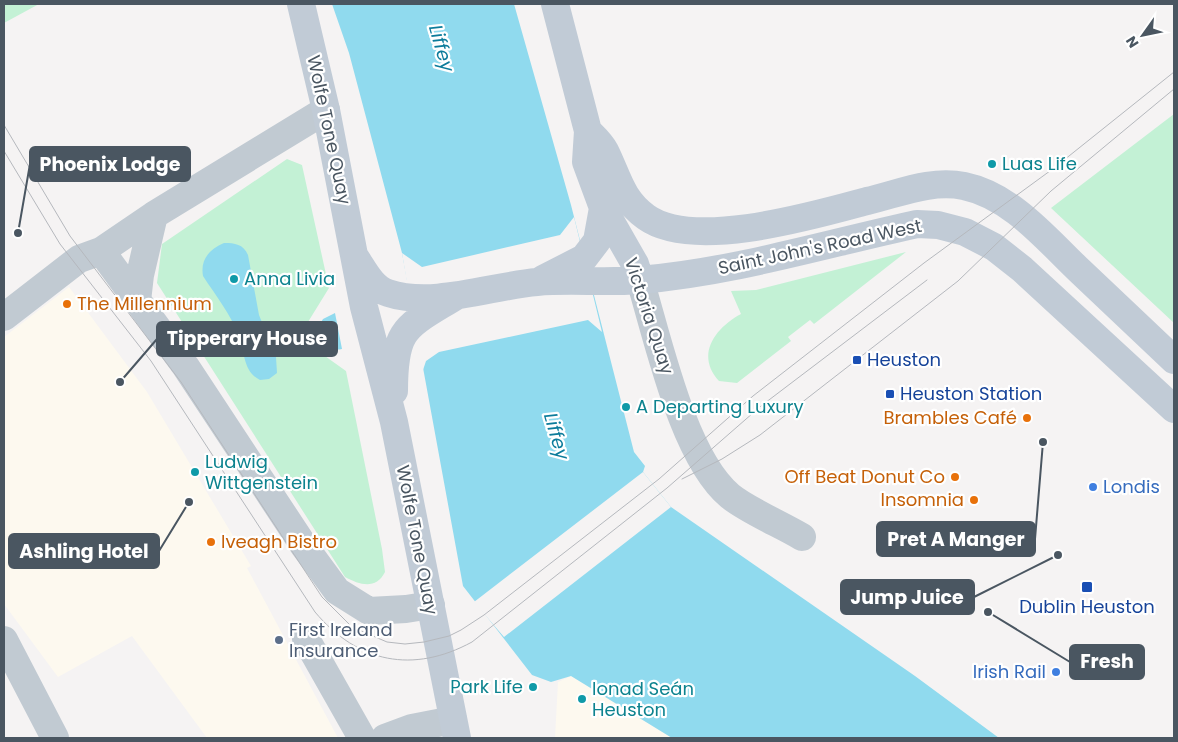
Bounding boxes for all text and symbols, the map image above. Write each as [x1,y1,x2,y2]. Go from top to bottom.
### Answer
north arrow [1118,10,1168,60]
water label: Liffey [422,21,461,76]
text: N [1121,32,1143,52]
street label: Wolfe Tone Quay [301,53,358,207]
callout: Phoenix Lodge [30,147,190,181]
text: Phoenix Lodge [40,151,181,178]
place label: Luas Life [1002,151,1077,176]
marker: Luas Life [986,158,998,170]
street label: Saint John's Road West [716,213,924,280]
street label: Victoria Quay [619,254,680,378]
place label: Anna Livia [244,266,335,291]
marker: Anna Livia [228,273,240,285]
place label: The Millennium [77,291,212,316]
marker: The Millennium [61,298,73,310]
callout: Tipperary House [157,322,337,356]
text: Tipperary House [167,325,328,352]
place label: Heuston [867,347,941,372]
marker: Heuston [851,354,863,366]
place label: Heuston Station [900,381,1042,406]
marker: Heuston Station [884,388,896,400]
place label: A Departing Luxury [636,394,804,419]
marker: A Departing Luxury [620,401,632,413]
place label: Brambles Café [883,405,1017,430]
water label: Liffey [537,409,576,464]
marker: Brambles Café [1021,412,1033,424]
place label: Ludwig Wittgenstein [205,449,318,495]
street label: Wolfe Tone Quay [391,463,444,617]
place label: Off Beat Donut Co [784,464,945,489]
marker: Ludwig Wittgenstein [189,466,201,478]
marker: Off Beat Donut Co [949,471,961,483]
place label: Londis [1103,474,1160,499]
marker: Londis [1087,481,1099,493]
place label: Insomnia [880,487,964,512]
marker: Insomnia [968,494,980,506]
callout: Pret A Manger [877,522,1035,556]
text: Pret A Manger [887,526,1025,553]
place label: Iveagh Bistro [221,529,337,554]
callout: Ashling Hotel [9,534,159,568]
marker: Iveagh Bistro [205,536,217,548]
text: Ashling Hotel [19,538,149,565]
callout: Jump Juice [841,580,974,614]
marker: Dublin Heuston [1080,580,1094,594]
text: Jump Juice [850,584,964,611]
place label: Dublin Heuston [1019,594,1155,619]
place label: First Ireland Insurance [289,617,393,663]
marker: First Ireland Insurance [273,634,285,646]
callout: Fresh [1070,645,1144,679]
text: Fresh [1080,648,1134,675]
place label: Irish Rail [973,659,1046,684]
marker: Irish Rail [1050,666,1062,678]
place label: Park Life [450,674,523,699]
place label: Ionad Seán Heuston [592,676,694,722]
marker: Park Life [527,681,539,693]
marker: Ionad Seán Heuston [576,693,588,705]

